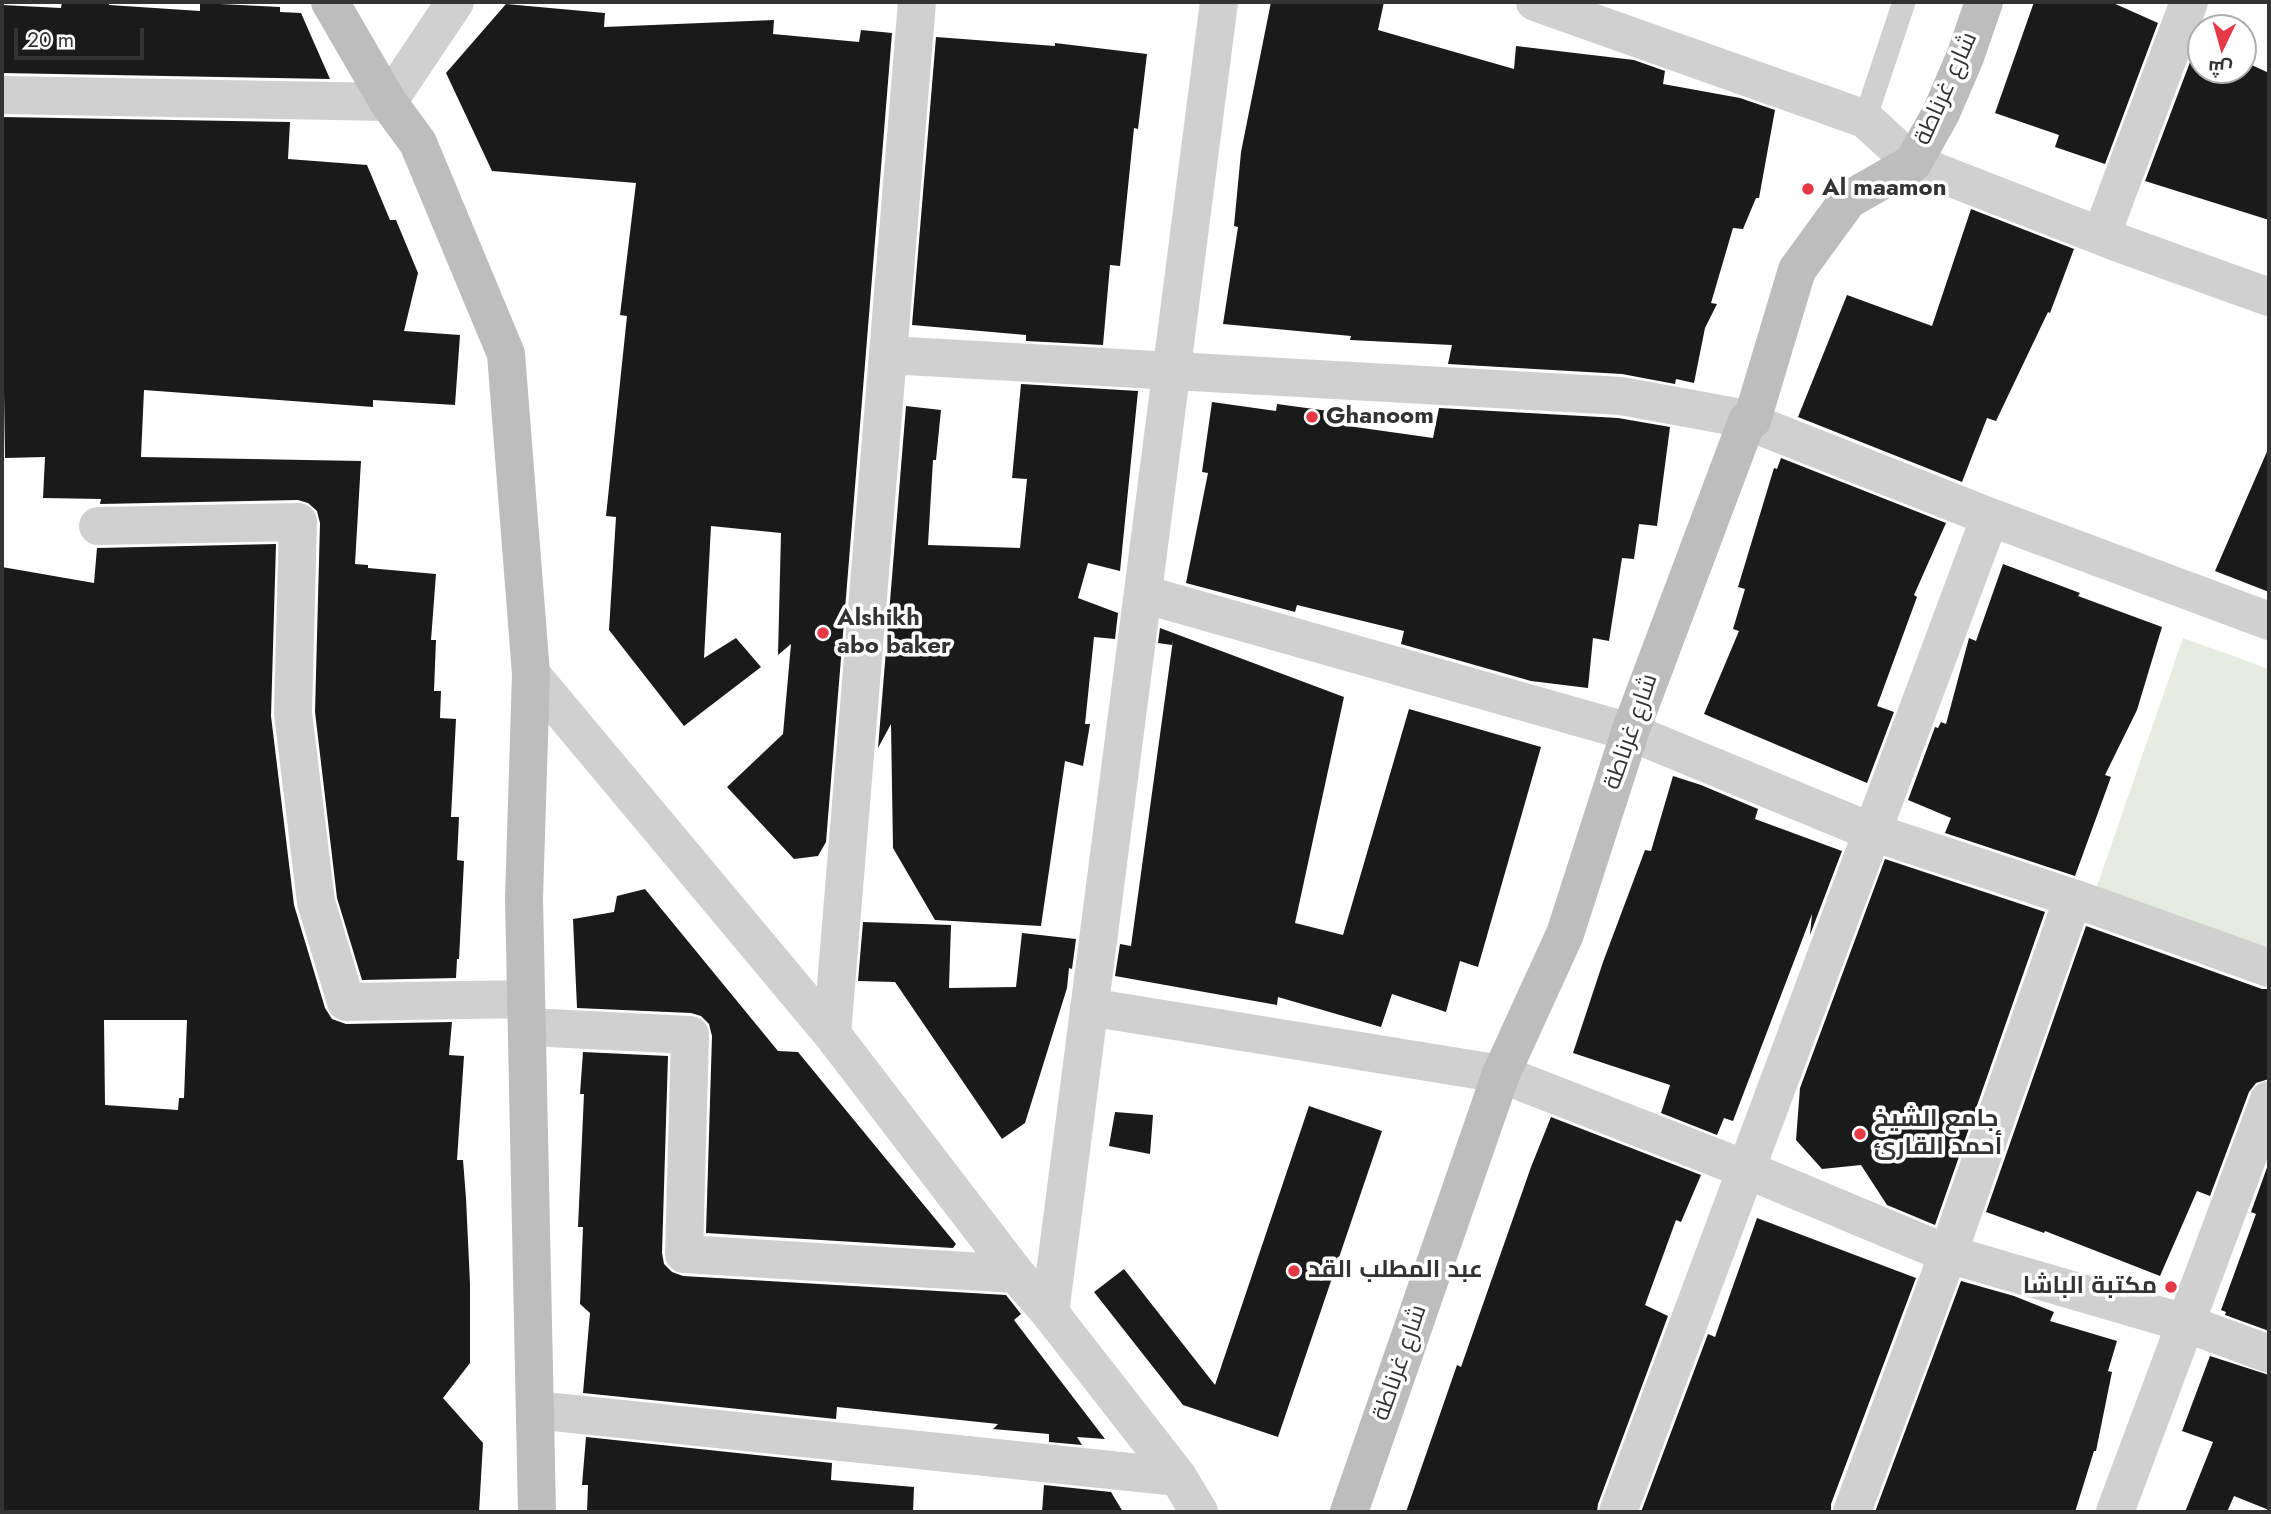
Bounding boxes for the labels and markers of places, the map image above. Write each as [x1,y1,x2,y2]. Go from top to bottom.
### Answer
place label: Al maamon [1822,175,1947,203]
marker: Al maamon [1800,181,1816,197]
place label: Ghanoom [1326,403,1434,431]
marker: Ghanoom [1304,409,1320,425]
place label: Alshikh abo baker [837,605,951,661]
marker: Alshikh abo baker [815,625,831,641]
place label: جامع الشيخ أحمد القارئ [1874,1106,2002,1162]
marker: جامع الشيخ أحمد القارئ [1852,1126,1868,1142]
place label: عبد المطلب القد [1308,1257,1483,1285]
marker: عبد المطلب القد [1286,1263,1302,1279]
place label: مكتبة الباشا [2023,1273,2157,1301]
marker: مكتبة الباشا [2163,1279,2179,1295]

